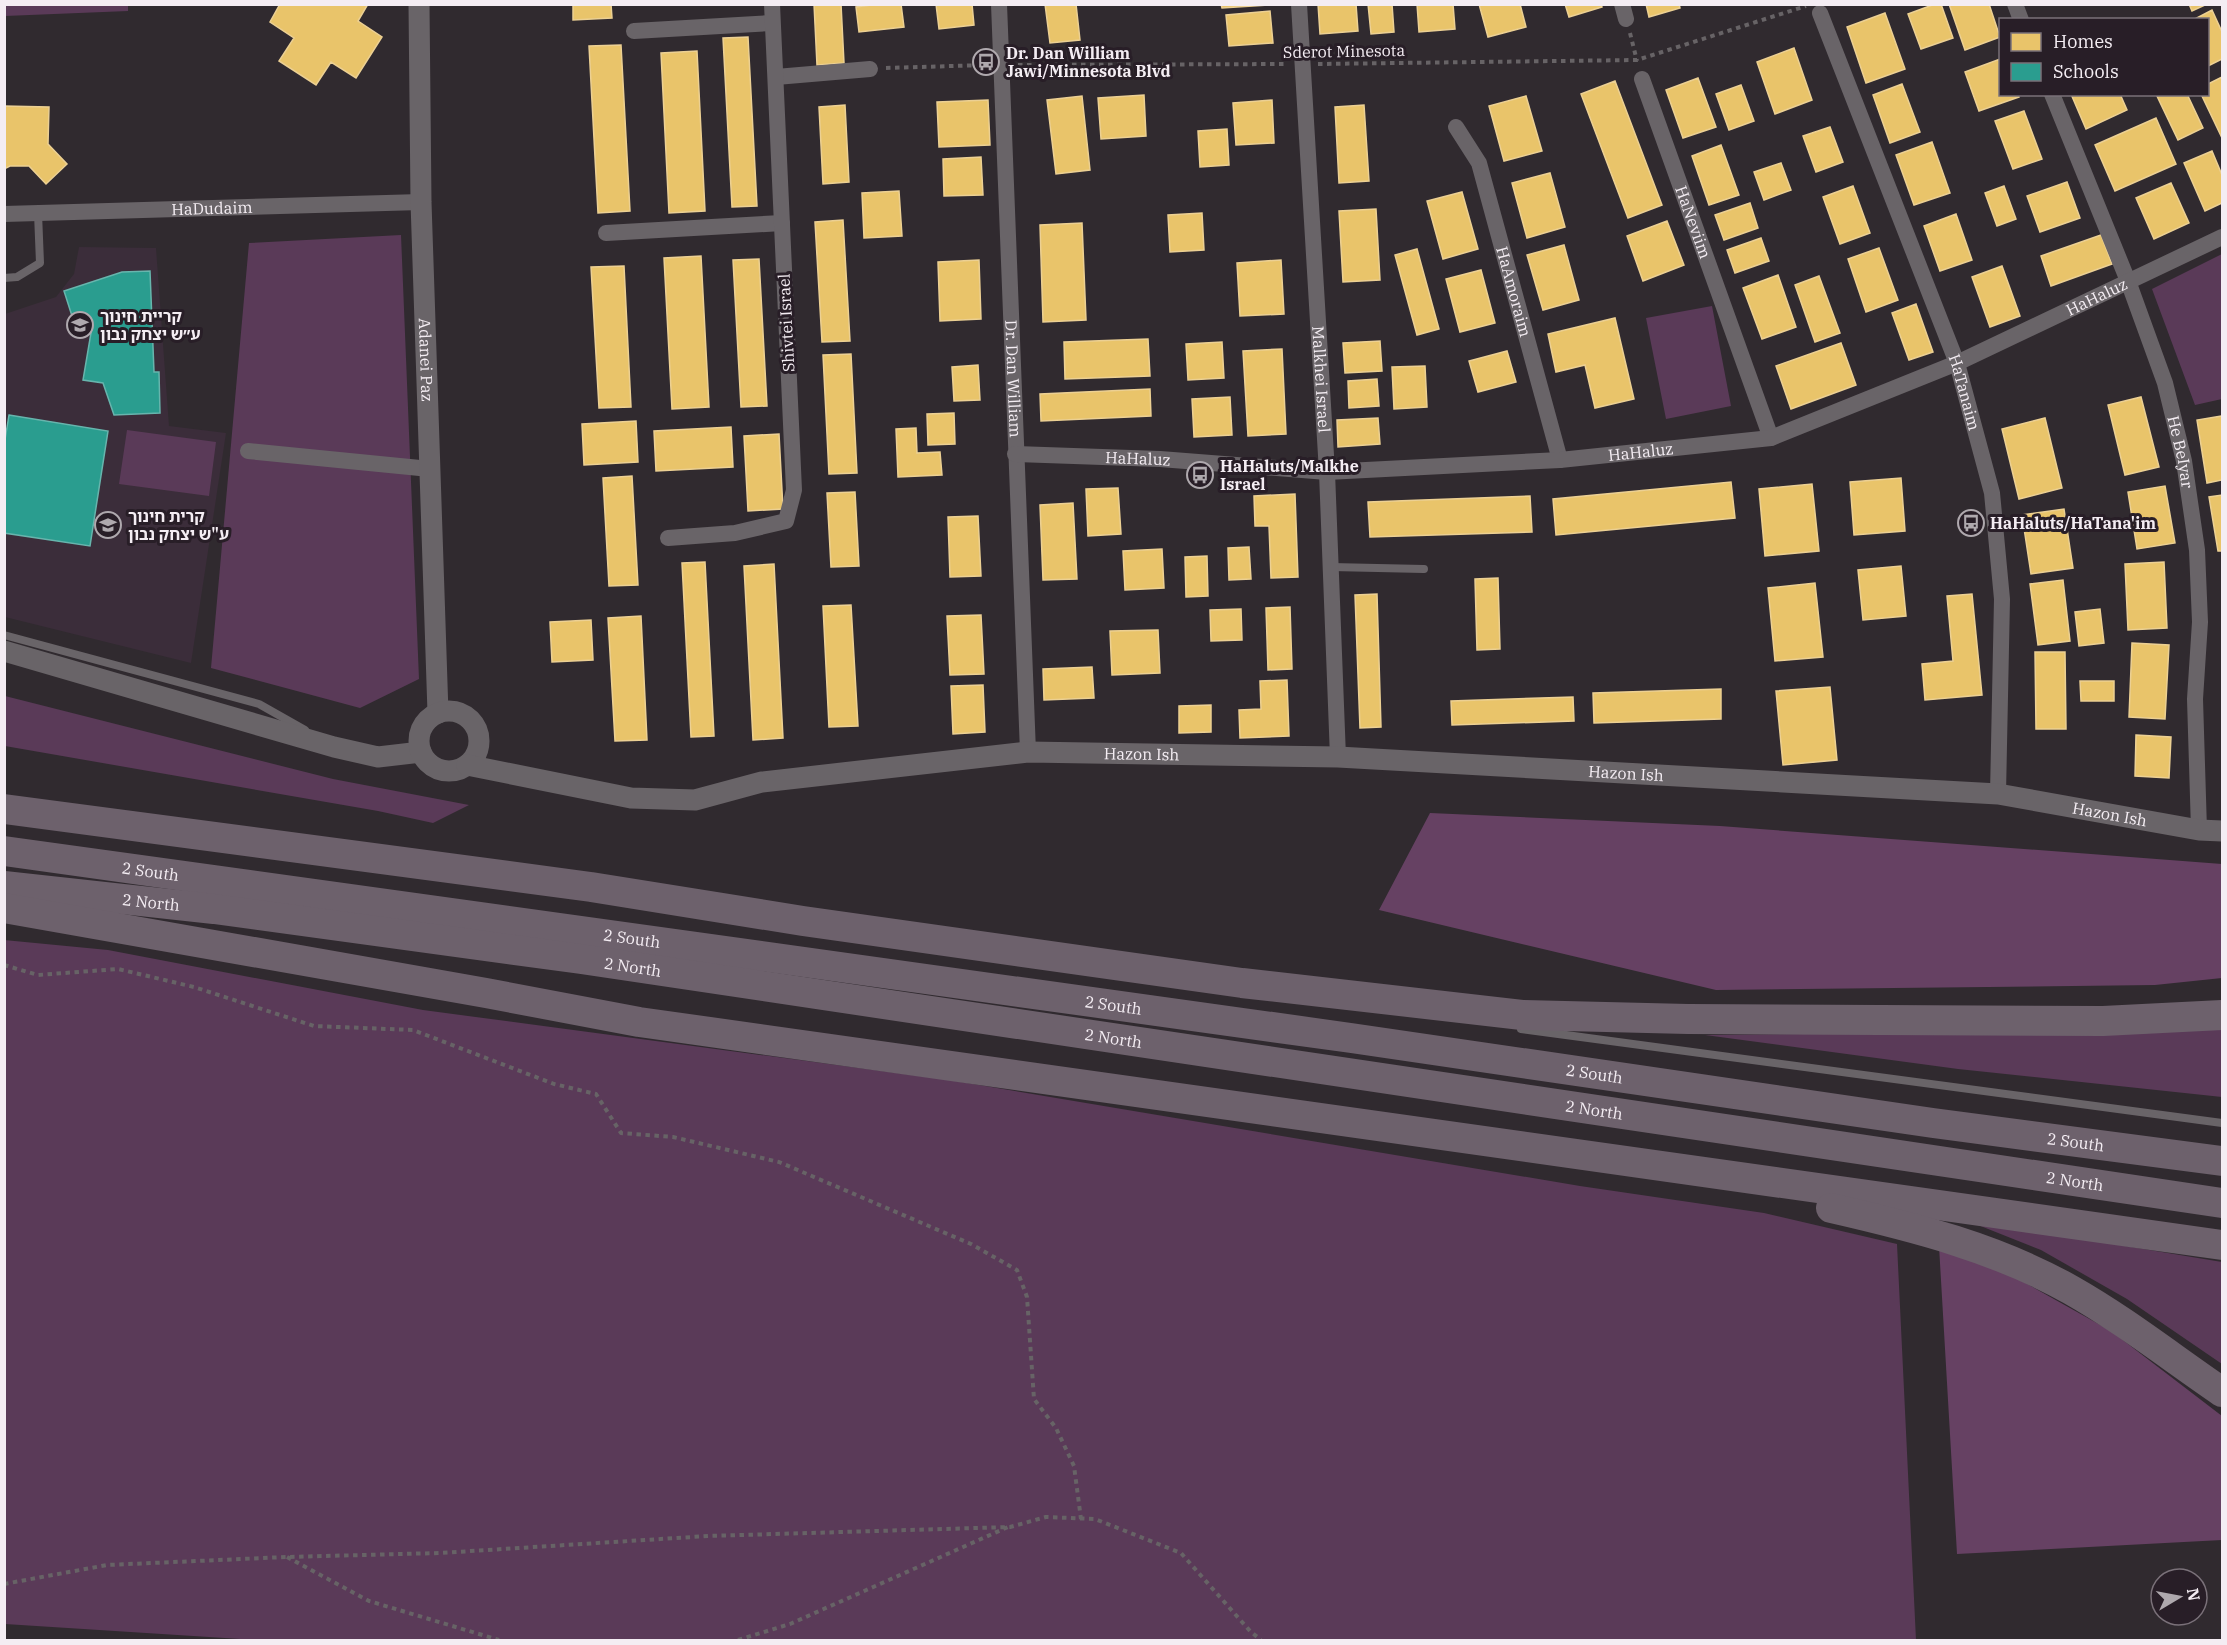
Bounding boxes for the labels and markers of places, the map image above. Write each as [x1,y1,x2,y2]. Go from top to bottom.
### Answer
place label: Dr. Dan William Jawi/Minnesota Blvd [1006,43,1171,81]
bus stop icon: Dr. Dan William Jawi/Minnesota Blvd [971,47,1001,77]
place label: קריית חינוך ע״ש יצחק נבון [100,306,201,344]
school or university icon: קריית חינוך ע״ש יצחק נבון [65,310,95,340]
place label: HaHaluts/Malkhe Israel [1220,456,1359,494]
bus stop icon: HaHaluts/Malkhe Israel [1185,460,1215,490]
place label: קרית חינוך ע"ש יצחק נבון [128,506,229,544]
bus stop icon: HaHaluts/HaTana'im [1956,508,1986,538]
school or university icon: קרית חינוך ע"ש יצחק נבון [93,510,123,540]
place label: HaHaluts/HaTana'im [1990,513,2156,533]

